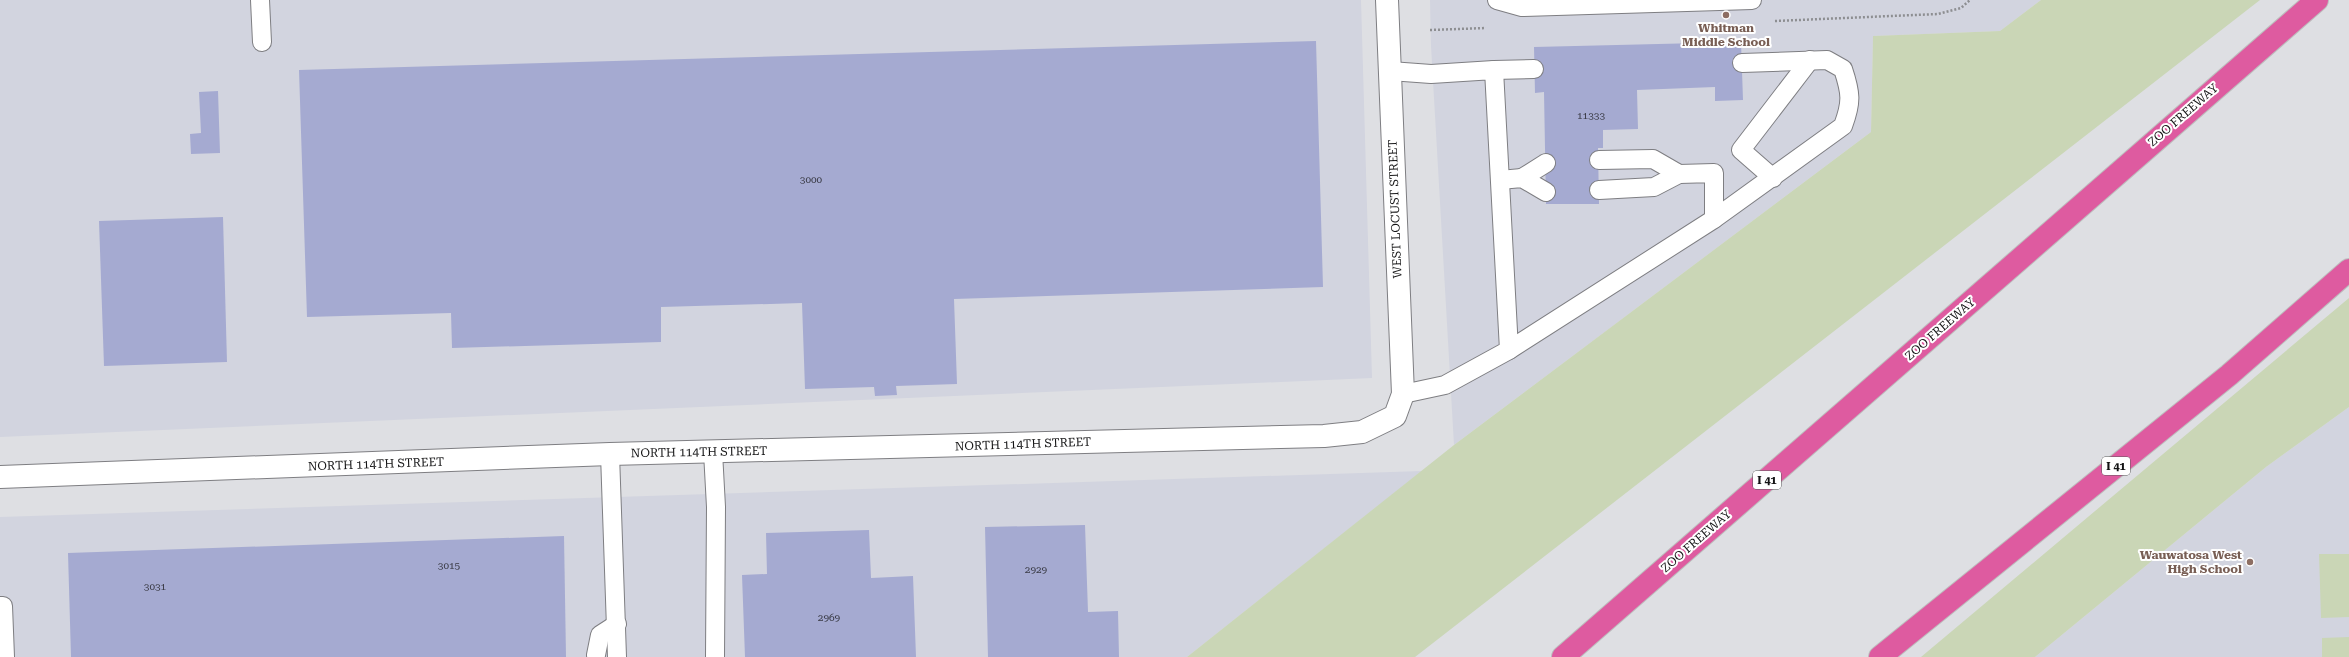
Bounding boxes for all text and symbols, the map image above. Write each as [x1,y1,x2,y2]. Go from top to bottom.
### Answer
marker: Whitman Middle School [1721,10,1731,20]
place label: Whitman Middle School [1682,21,1770,49]
street label: ZOO FREEWAY [2145,80,2221,149]
house number: 11333 [1577,110,1605,121]
street label: WEST LOCUST STREET [1386,139,1404,279]
house number: 3000 [800,174,823,185]
street label: ZOO FREEWAY [1902,294,1978,363]
street label: NORTH 114TH STREET [955,435,1091,453]
street label: NORTH 114TH STREET [631,444,767,460]
street label: NORTH 114TH STREET [308,455,444,473]
road number: I 41 [2102,457,2130,475]
road number: I 41 [1753,471,1781,489]
street label: ZOO FREEWAY [1658,506,1734,575]
place label: Wauwatosa West High School [2140,548,2242,576]
marker: Wauwatosa West High School [2245,557,2255,567]
house number: 3015 [438,560,461,571]
house number: 2929 [1025,564,1048,575]
house number: 3031 [144,581,167,592]
house number: 2969 [818,612,841,623]

